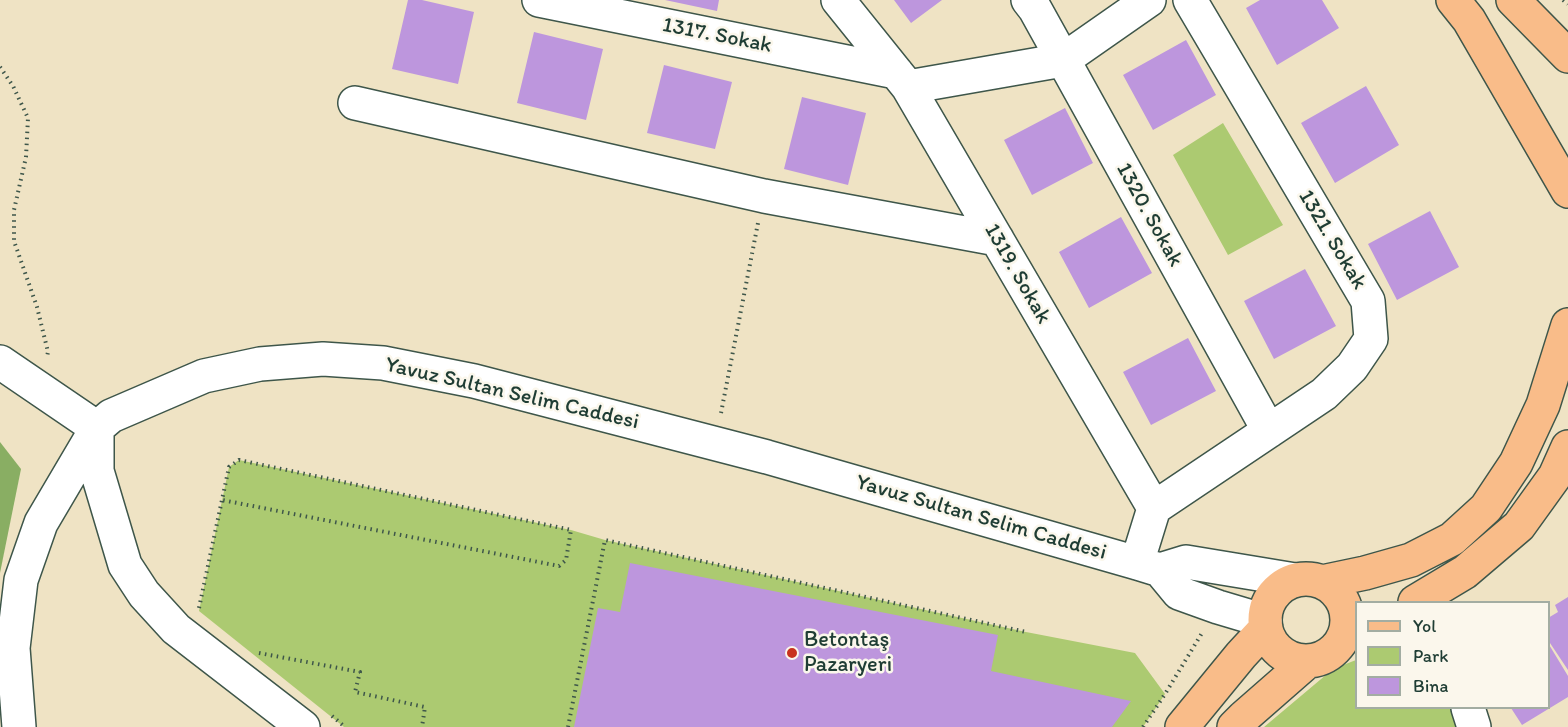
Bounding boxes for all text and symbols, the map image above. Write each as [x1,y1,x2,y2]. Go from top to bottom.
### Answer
street label: 1317. Sokak [660,12,774,60]
street label: 1320. Sokak [1110,158,1188,272]
street label: 1321. Sokak [1292,185,1372,295]
street label: 1319. Sokak [978,219,1056,329]
street label: Yavuz Sultan Selim Caddesi [383,352,641,436]
street label: Yavuz Sultan Selim Caddesi [853,470,1109,566]
legend [1355,601,1550,709]
text: Yol [1413,615,1436,637]
place label: Betontaş Pazaryeri [804,627,892,678]
text: Park [1413,645,1448,667]
marker: Betontaş Pazaryeri [785,646,799,660]
text: Bina [1413,675,1448,697]

